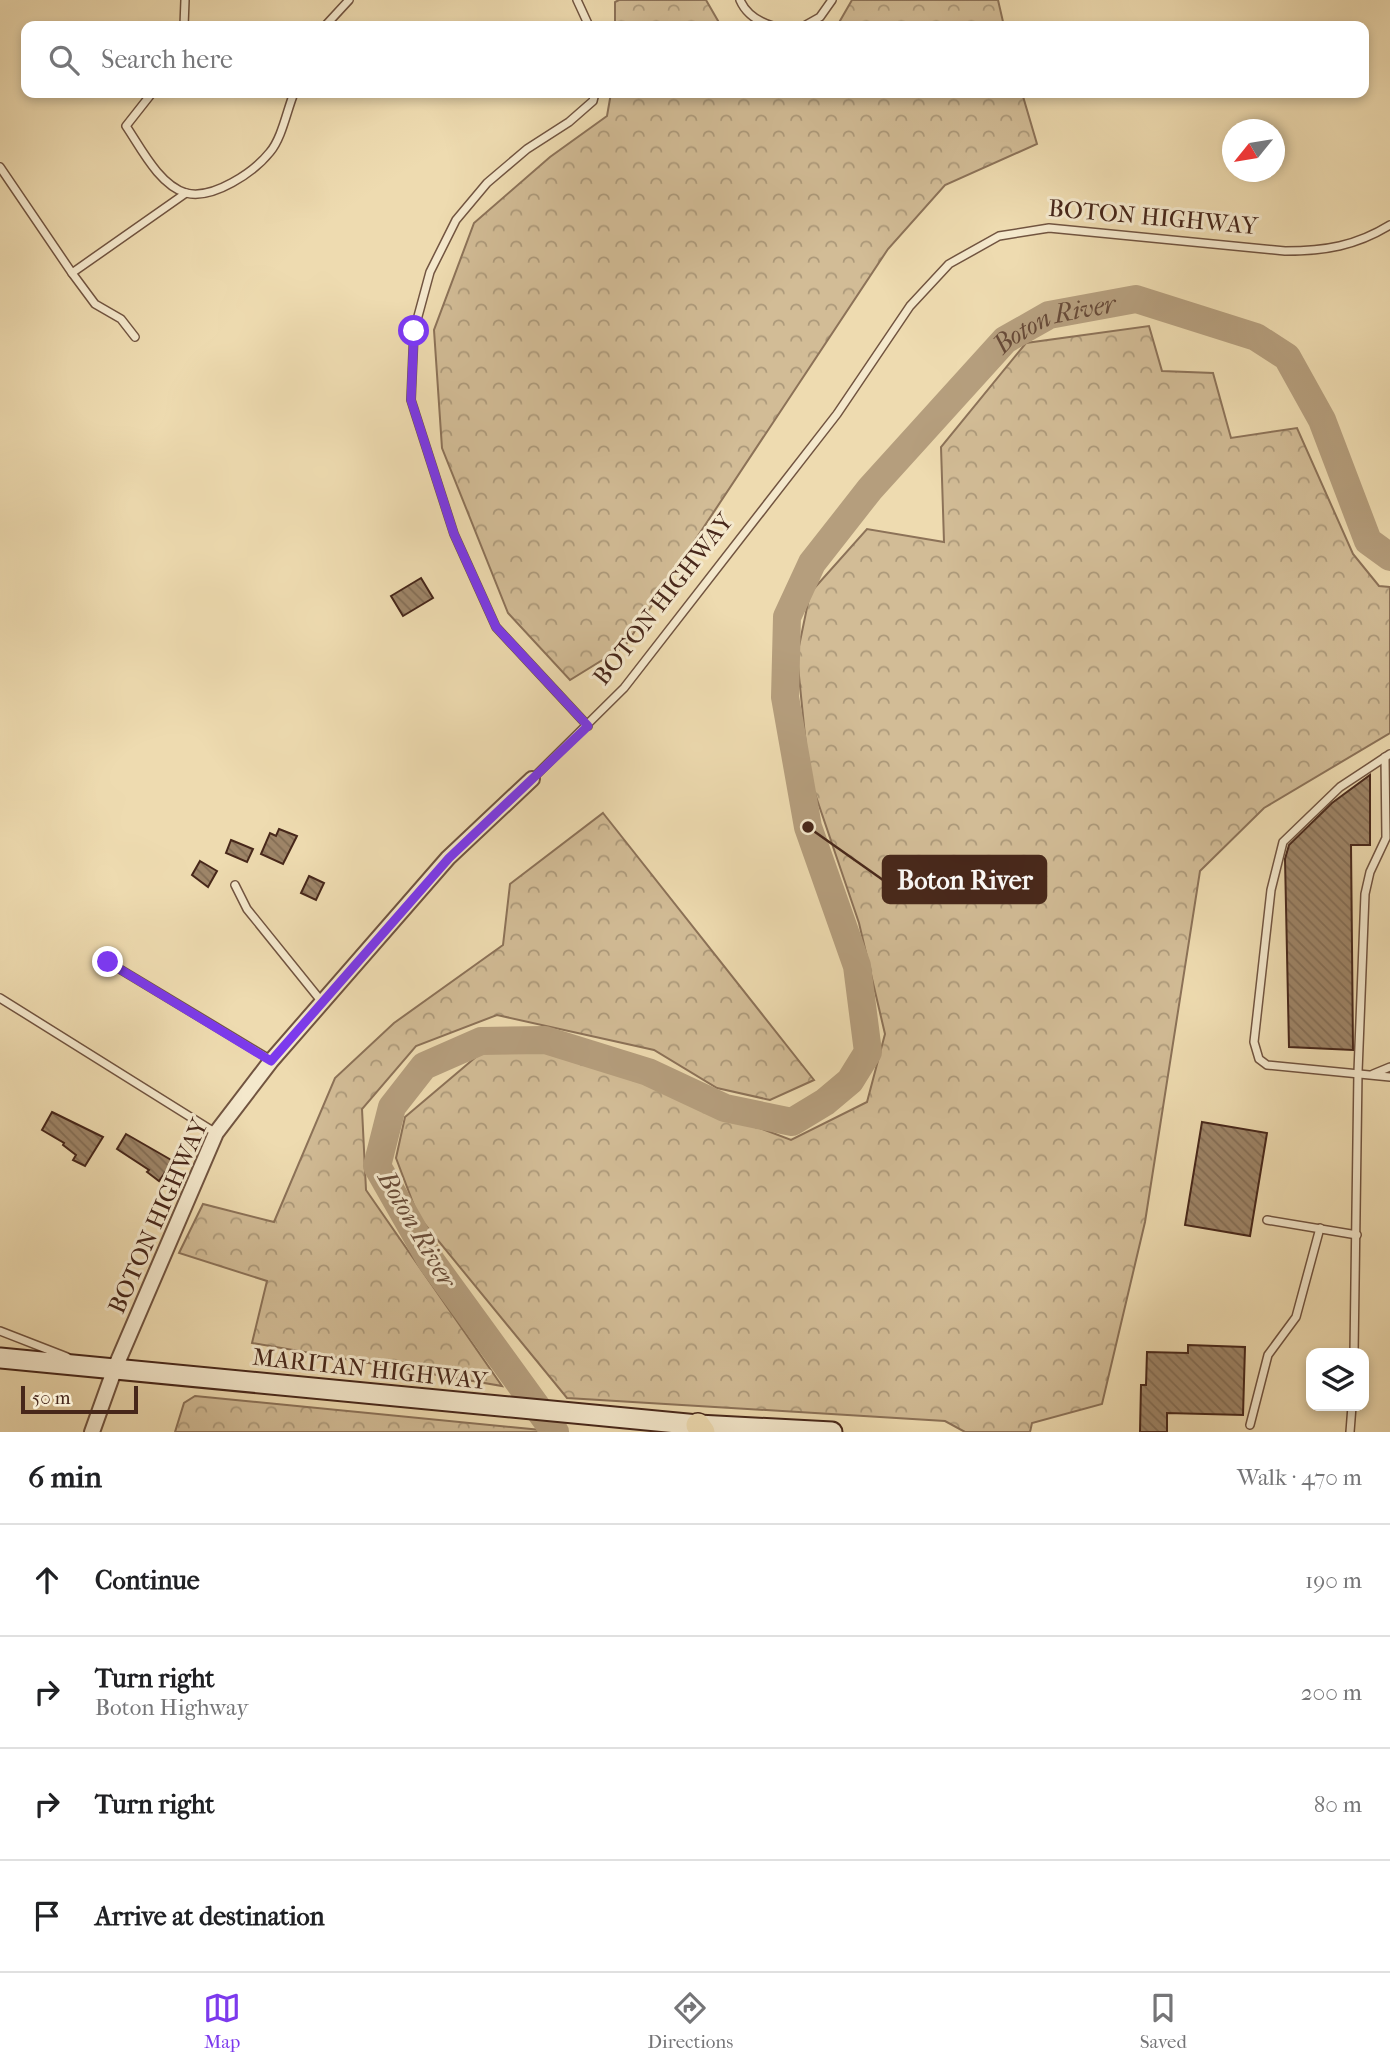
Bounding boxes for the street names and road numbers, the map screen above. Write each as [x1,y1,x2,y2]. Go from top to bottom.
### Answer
street label: BOTON HIGHWAY [1047,194,1260,240]
street label: BOTON HIGHWAY [587,507,739,690]
street label: BOTON HIGHWAY [102,1114,214,1318]
street label: MARITAN HIGHWAY [251,1343,489,1395]

